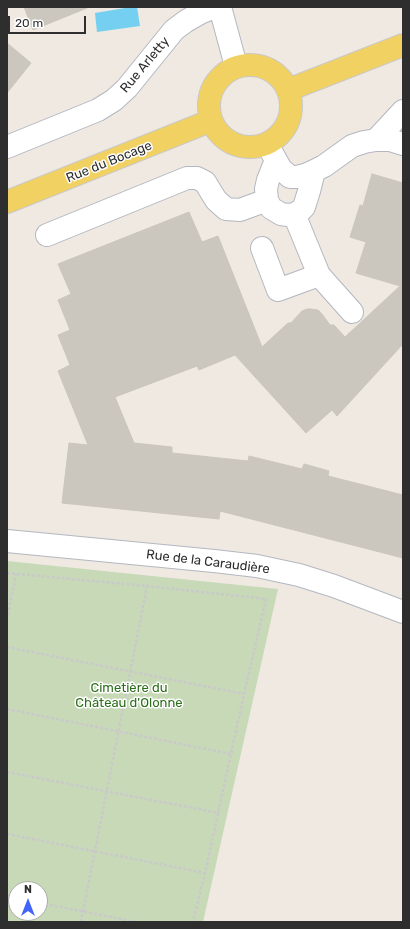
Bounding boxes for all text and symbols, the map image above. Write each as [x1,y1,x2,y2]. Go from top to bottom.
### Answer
scale bar [10,8,88,34]
text: 20 m [15,16,43,30]
street label: Rue Arletty [117,34,173,96]
street label: Rue du Bocage [64,138,154,186]
street label: Rue de la Caraudière [145,547,271,577]
park label: Cimetière du Château d'Olonne [75,680,183,711]
north arrow [8,881,48,921]
text: N [24,883,32,896]

